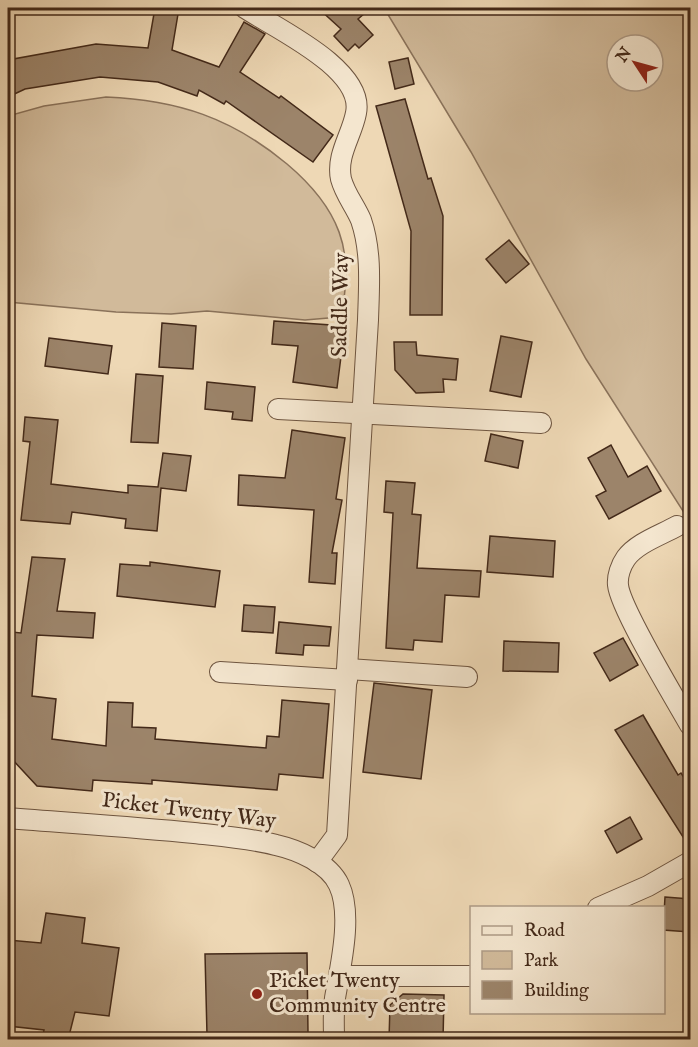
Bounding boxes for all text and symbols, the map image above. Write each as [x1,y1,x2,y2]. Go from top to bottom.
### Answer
north arrow [605,33,665,93]
text: N [612,44,637,68]
street label: Saddle Way [326,252,356,358]
street label: Picket Twenty Way [100,786,278,836]
legend [470,906,665,1014]
text: Road [524,920,565,943]
text: Park [524,950,559,973]
place label: Picket Twenty Community Centre [269,967,446,1020]
text: Building [524,980,589,1003]
marker: Picket Twenty Community Centre [250,987,264,1001]

